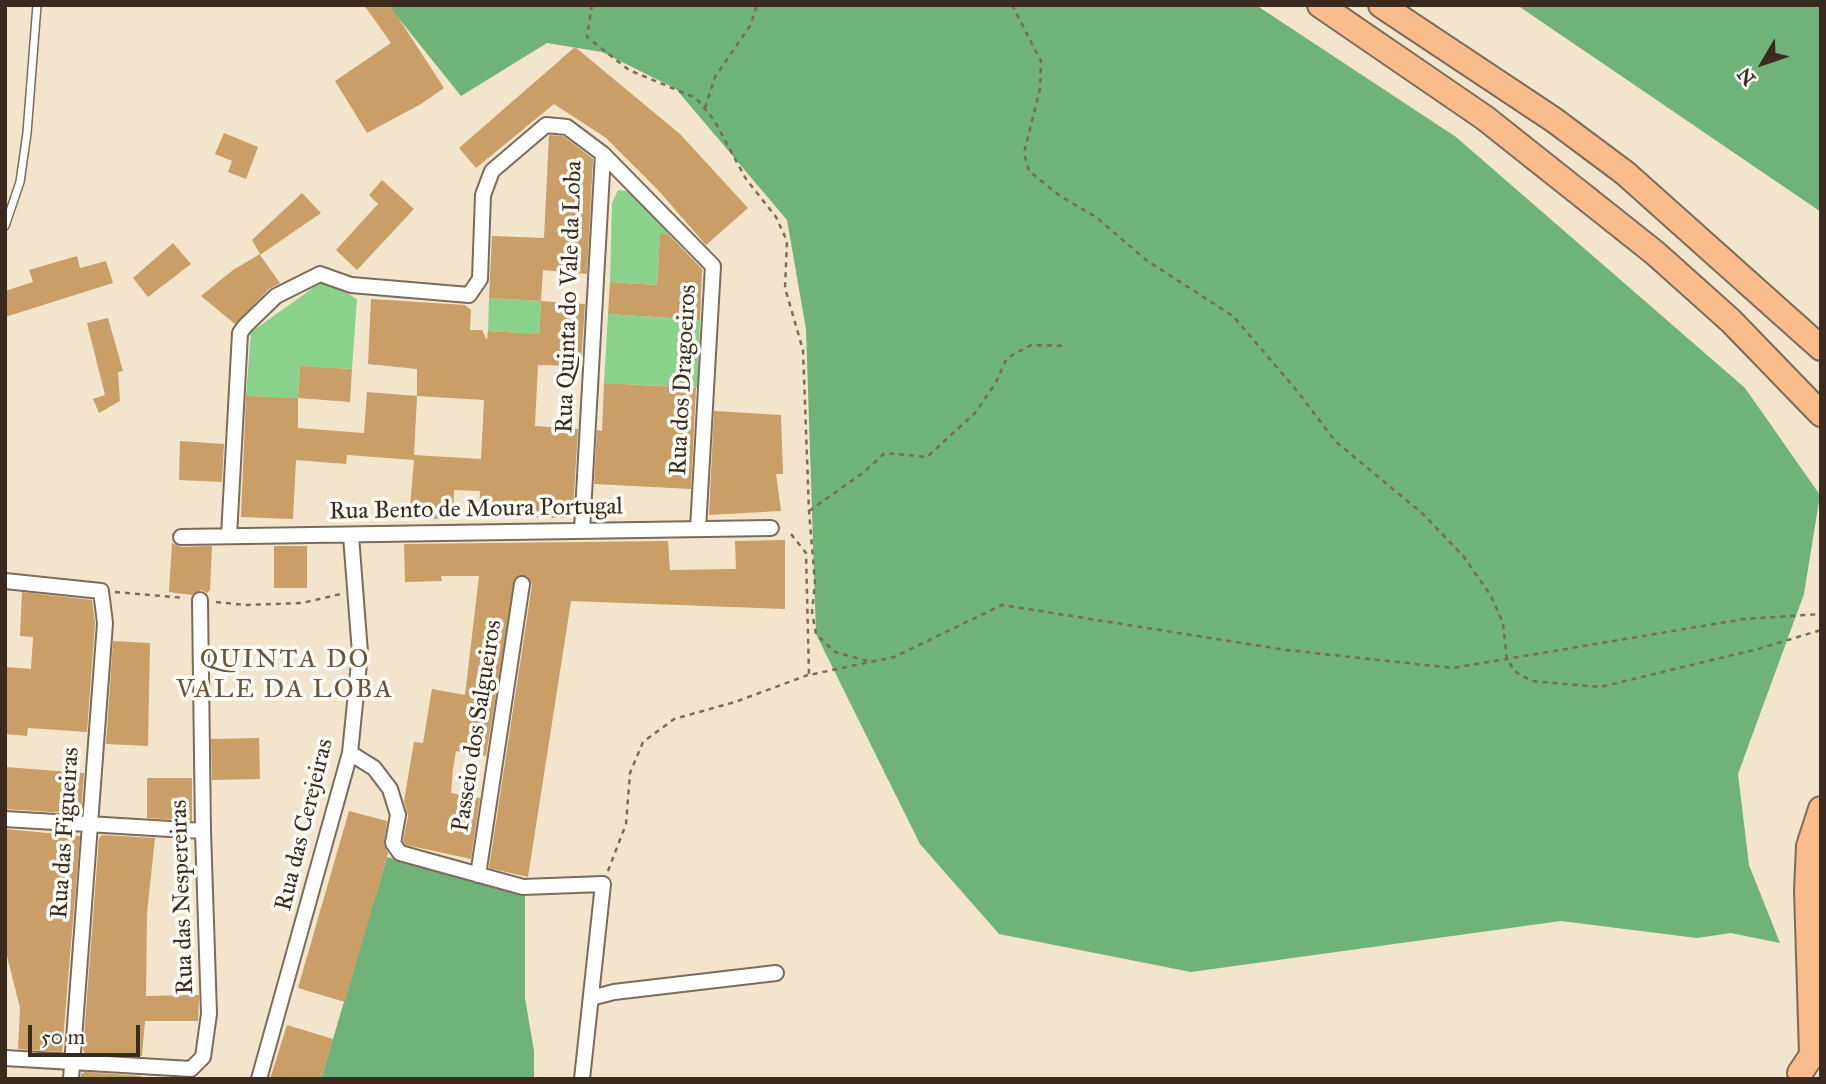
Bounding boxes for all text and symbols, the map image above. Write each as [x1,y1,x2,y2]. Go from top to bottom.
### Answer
north arrow [1728,28,1798,98]
text: N [1732,63,1760,90]
street label: Rua Quinta do Vale da Loba [551,160,589,434]
street label: Rua dos Dragoeiros [665,284,703,476]
street label: Rua Bento de Moura Portugal [329,493,623,527]
street label: Passeio dos Salgueiros [447,618,509,834]
district label: QUINTA DO VALE DA LOBA [178,645,392,706]
street label: Rua das Cerejeiras [270,736,340,914]
street label: Rua das Figueiras [46,746,86,920]
street label: Rua das Nespereiras [165,799,201,995]
scale bar [32,1010,144,1054]
text: 50 m [41,1024,85,1050]

